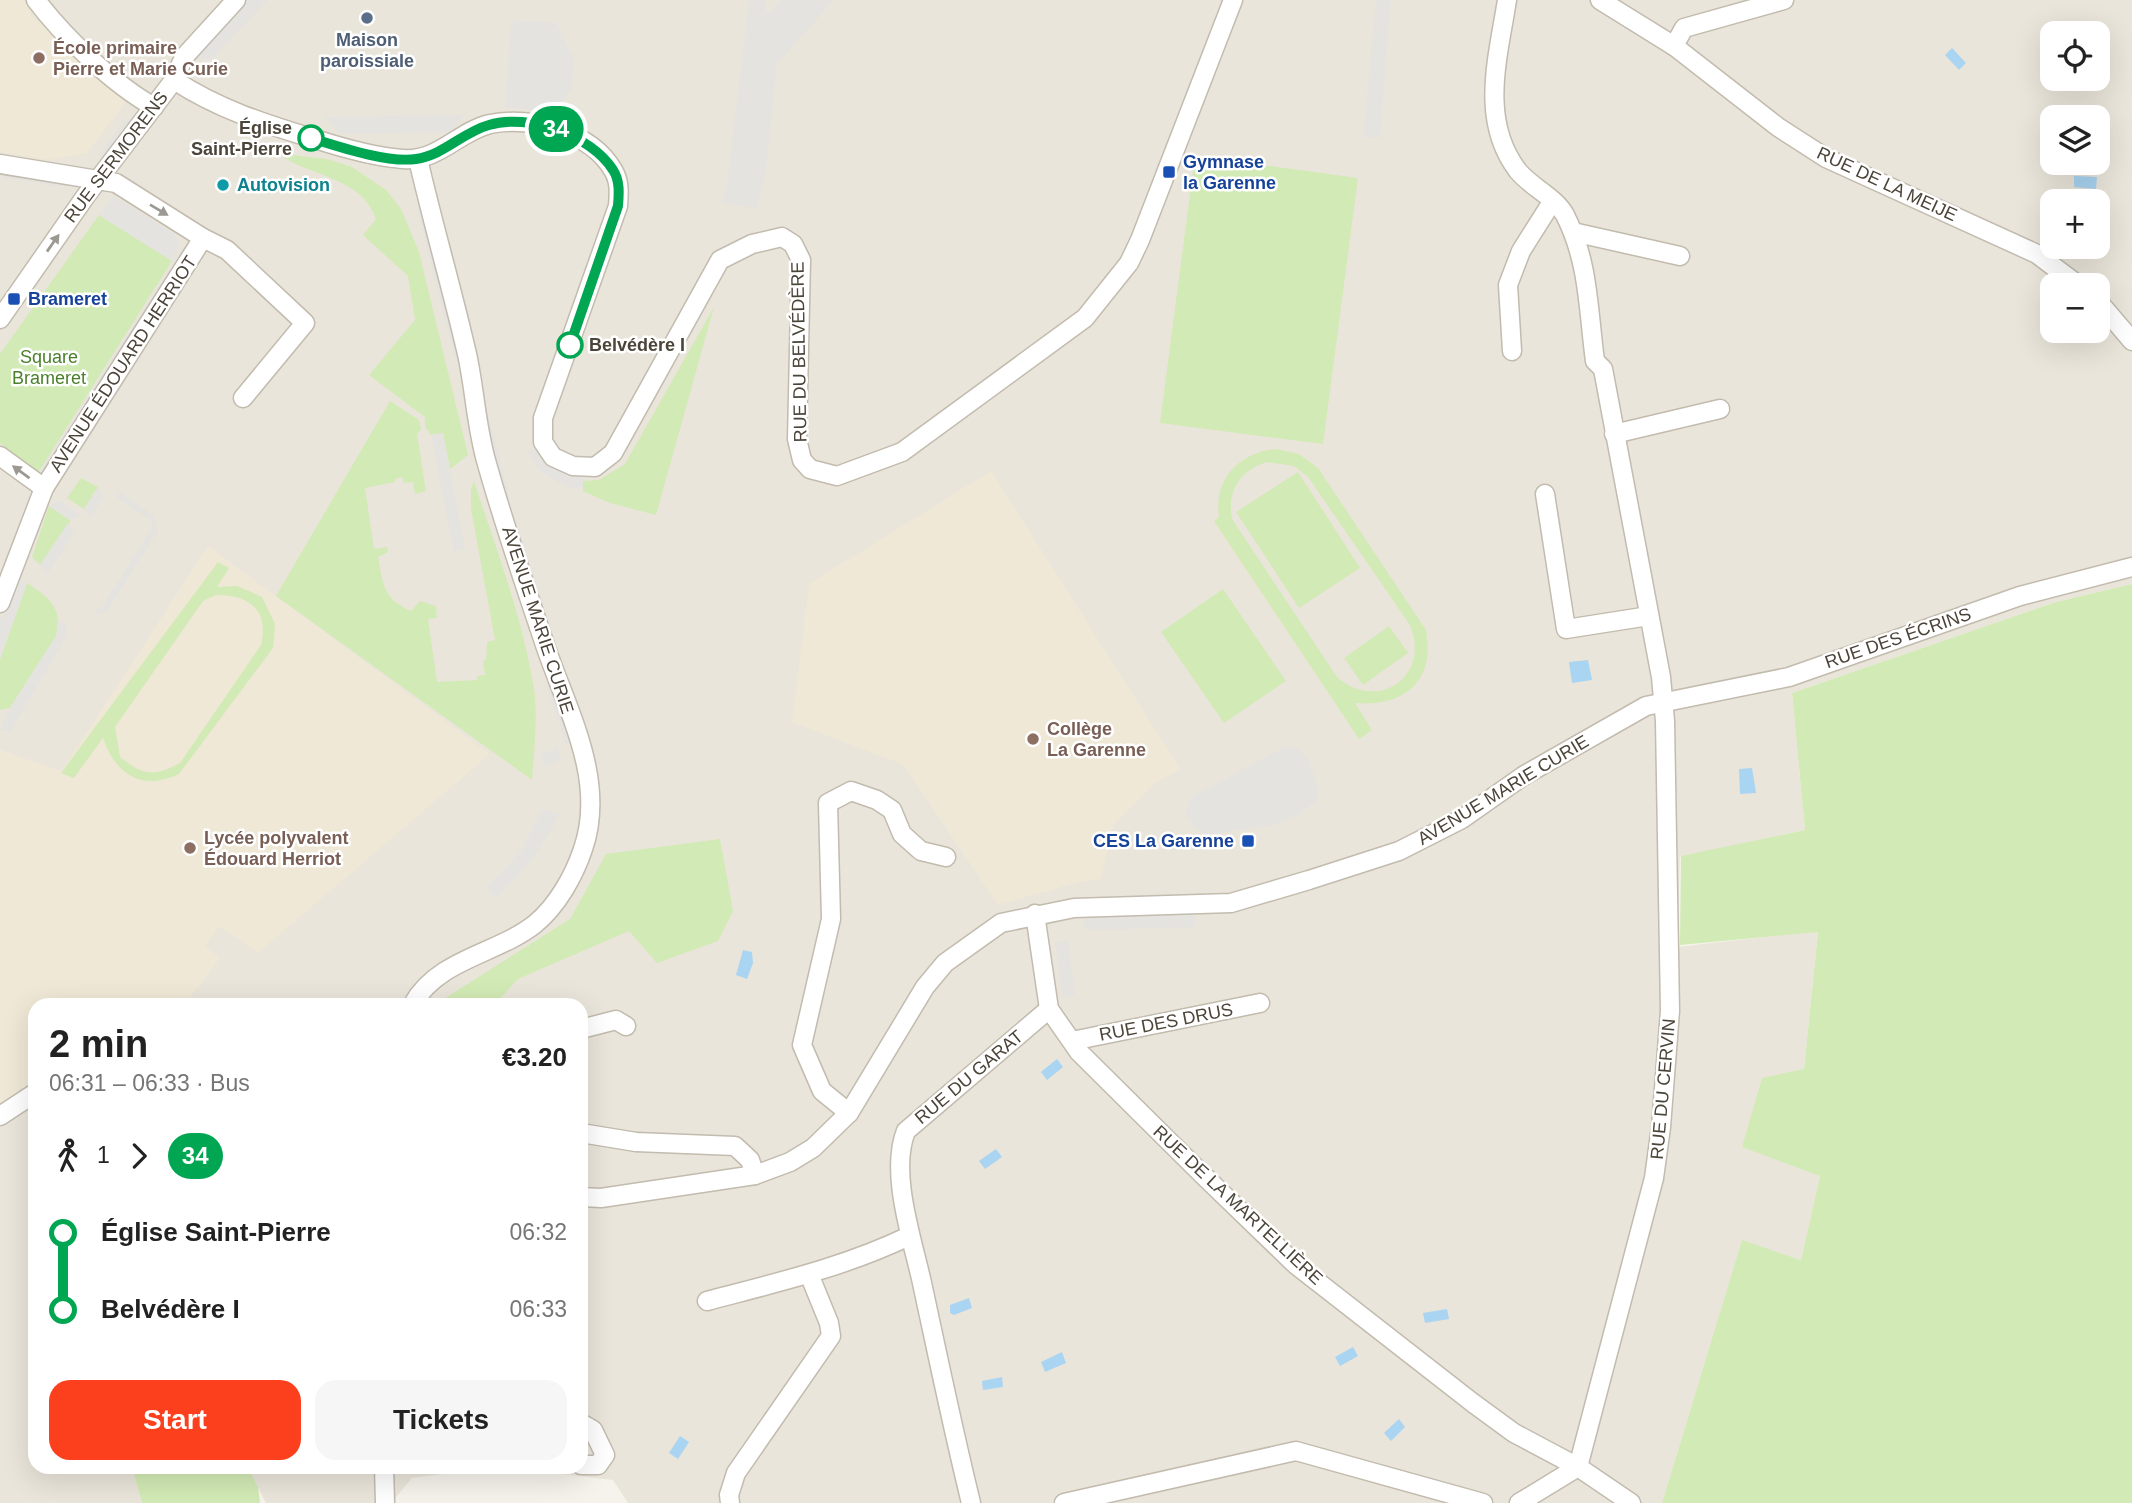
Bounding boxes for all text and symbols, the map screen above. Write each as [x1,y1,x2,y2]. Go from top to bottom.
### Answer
marker: Maison paroissiale [359,10,375,26]
map controls [2040,21,2110,343]
button: locate [2040,21,2110,91]
place label: Maison paroissiale [320,30,414,71]
place label: École primaire Pierre et Marie Curie [53,37,228,79]
marker: École primaire Pierre et Marie Curie [31,50,47,66]
street label: RUE SERMORENS [60,87,172,227]
button: layers [2040,105,2110,175]
line badge: 34 [524,106,588,152]
text: 34 [543,115,569,142]
place label: Église Saint-Pierre [191,117,292,159]
marker: Église Saint-Pierre [298,125,324,151]
street label: RUE DE LA MEIJE [1814,143,1960,225]
place label: Gymnase la Garenne [1183,152,1276,193]
marker: Gymnase la Garenne [1161,164,1177,180]
place label: Autovision [237,175,330,195]
marker: Autovision [215,177,231,193]
button: + [2040,189,2110,259]
one-way arrow [150,203,169,216]
one-way arrow [46,234,60,252]
street label: AVENUE ÉDOUARD HERRIOT [46,252,200,476]
street label: RUE DU BELVÉDÈRE [787,261,811,443]
button: − [2040,273,2110,343]
place label: Brameret [28,289,107,309]
marker: Brameret [6,291,22,307]
marker: Belvédère I [557,332,583,358]
place label: Belvédère I [589,335,685,355]
park label: Square Brameret [12,347,86,388]
one-way arrow [13,465,31,480]
street label: AVENUE MARIE CURIE [498,524,578,716]
street label: RUE DES ÉCRINS [1822,604,1974,672]
place label: Collège La Garenne [1047,719,1146,760]
marker: Collège La Garenne [1025,731,1041,747]
street label: AVENUE MARIE CURIE [1414,731,1592,849]
place label: Lycée polyvalent Édouard Herriot [204,828,348,869]
place label: CES La Garenne [1093,831,1234,851]
marker: CES La Garenne [1240,833,1256,849]
marker: Lycée polyvalent Édouard Herriot [182,840,198,856]
street label: RUE DES DRUS [1097,999,1235,1045]
street label: RUE DU CERVIN [1647,1018,1679,1160]
text: 2 min [49,1023,148,1065]
street label: RUE DU GARAT [911,1026,1027,1128]
text: €3.20 [502,1042,567,1072]
text: 06:31 – 06:33 · Bus [49,1070,250,1096]
street label: RUE DE LA MARTELLIÈRE [1149,1121,1327,1289]
icon: walk [49,1137,87,1175]
icon: forward [120,1137,158,1175]
text: 1 [97,1142,110,1168]
text: 34 [182,1142,209,1169]
text: Église Saint-Pierre [101,1217,331,1247]
text: 06:32 [509,1219,567,1245]
text: Belvédère I [101,1294,240,1324]
text: 06:33 [509,1296,567,1322]
button: Start [49,1380,301,1460]
button: Tickets [315,1380,567,1460]

